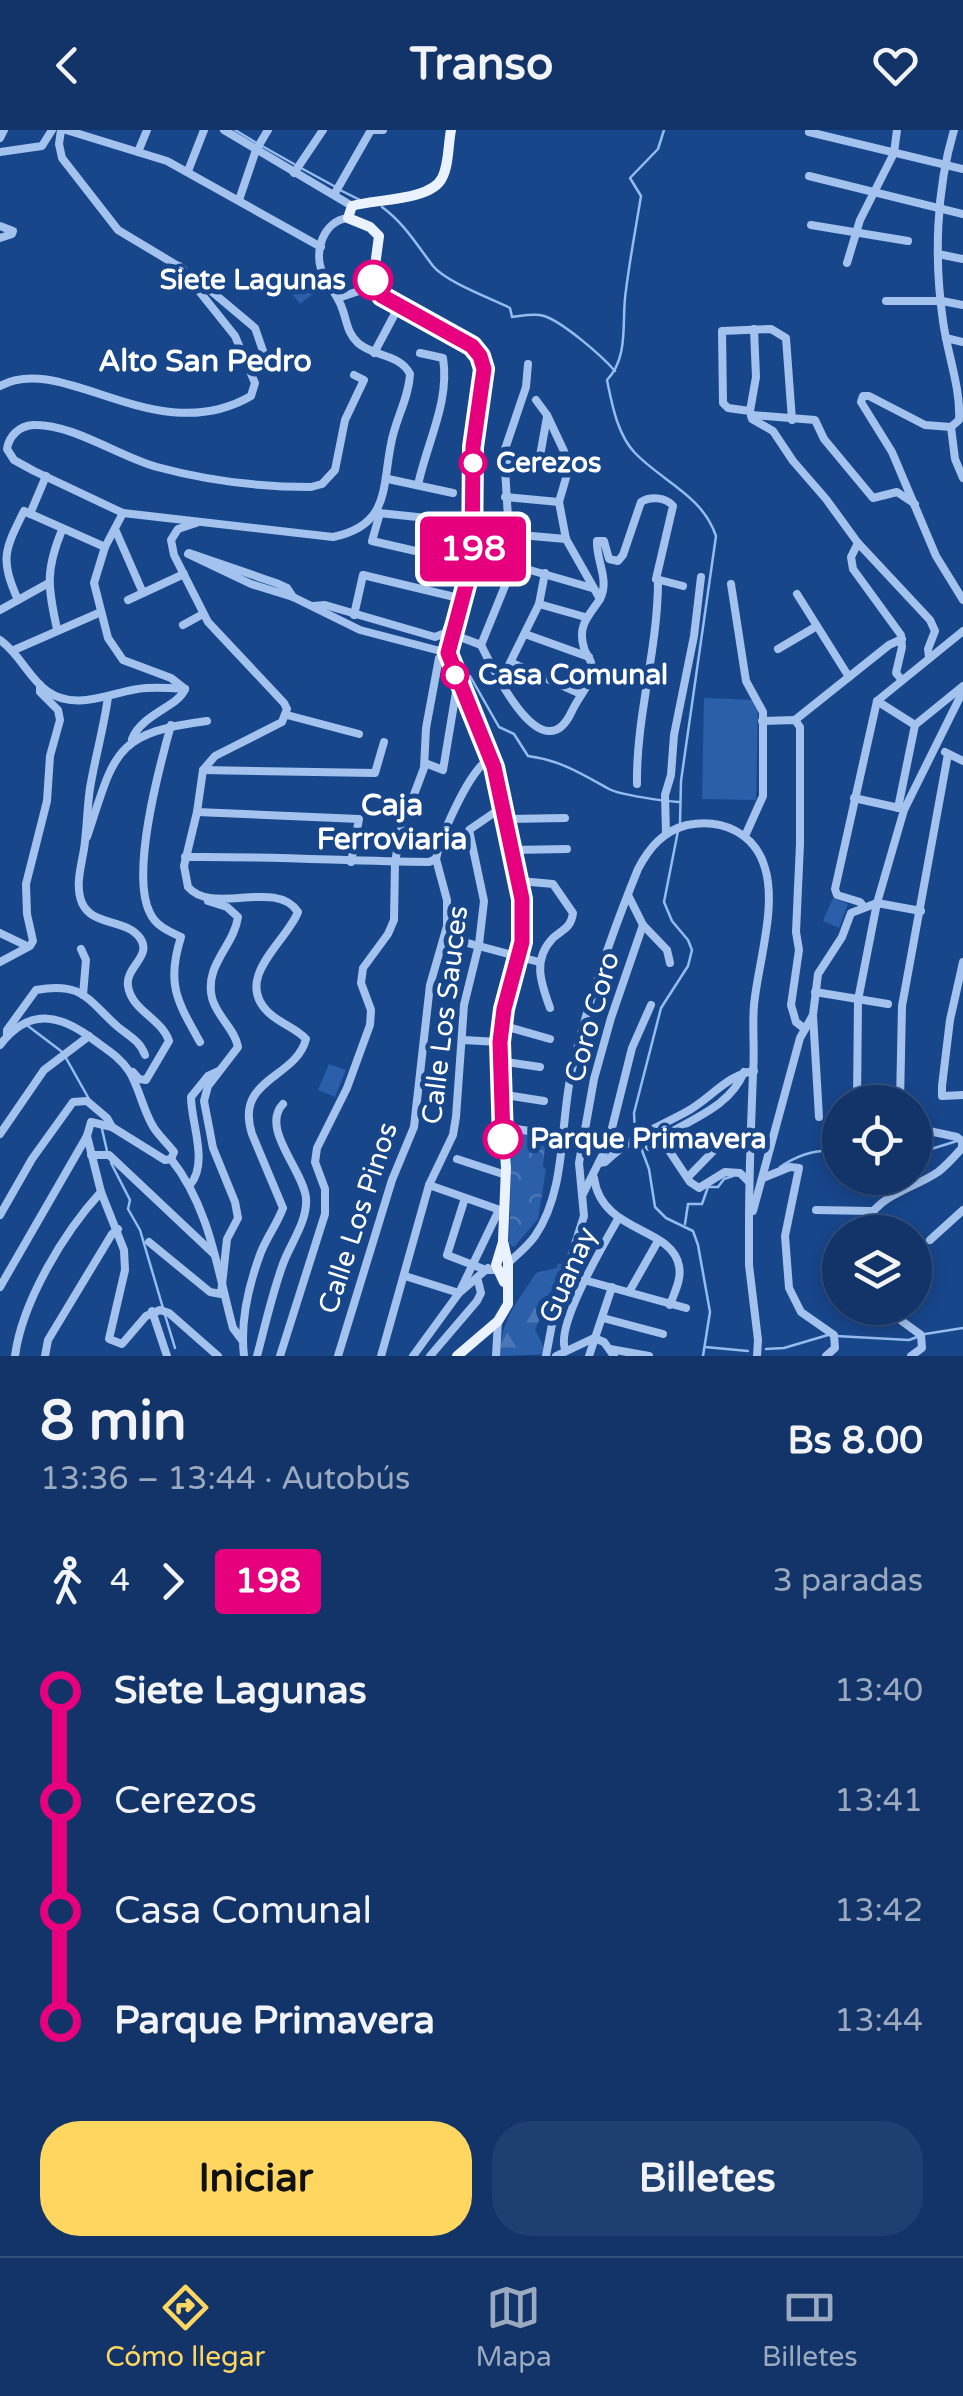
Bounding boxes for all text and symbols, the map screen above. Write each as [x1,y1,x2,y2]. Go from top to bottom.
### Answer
icon: back [40,38,95,93]
text: Transo [410,38,553,92]
icon: heart [868,38,923,93]
marker: Siete Lagunas [354,261,392,299]
place label: Siete Lagunas [160,263,346,297]
district label: Alto San Pedro [98,343,312,380]
place label: Cerezos [496,446,601,480]
marker: Cerezos [460,450,486,476]
line badge: 198 [416,516,530,582]
text: 198 [440,528,506,570]
place label: Casa Comunal [478,658,668,692]
marker: Casa Comunal [442,662,468,688]
district label: Caja Ferroviaria [317,787,467,858]
street label: Calle Los Sauces [415,904,475,1126]
street label: Coro Coro [557,948,627,1086]
map controls [822,1085,932,1325]
button: locate [822,1085,932,1195]
street label: Calle Los Pinos [311,1118,405,1318]
marker: Parque Primavera [484,1120,522,1158]
place label: Parque Primavera [530,1122,766,1156]
button: layers [822,1215,932,1325]
street label: Guanay [532,1222,604,1328]
text: 8 min [40,1389,187,1455]
text: Bs 8.00 [787,1418,923,1464]
text: 13:36 – 13:44 · Autobús [40,1460,410,1498]
icon: walk [40,1554,95,1609]
icon: forward [145,1554,200,1609]
text: 198 [235,1560,301,1602]
text: 4 [110,1562,130,1600]
text: 3 paradas [773,1562,923,1600]
text: Siete Lagunas [114,1668,367,1714]
text: 13:40 [834,1672,923,1710]
text: Cerezos [114,1778,257,1824]
text: 13:41 [834,1782,923,1820]
text: Casa Comunal [114,1888,372,1934]
text: 13:42 [834,1892,923,1930]
text: Parque Primavera [114,1998,435,2044]
text: 13:44 [834,2002,923,2040]
button: Iniciar [40,2121,472,2236]
button: Billetes [492,2121,923,2236]
tab: Cómo llegar [105,2280,265,2374]
tab: Mapa [476,2280,552,2374]
tab: Billetes [762,2280,858,2374]

